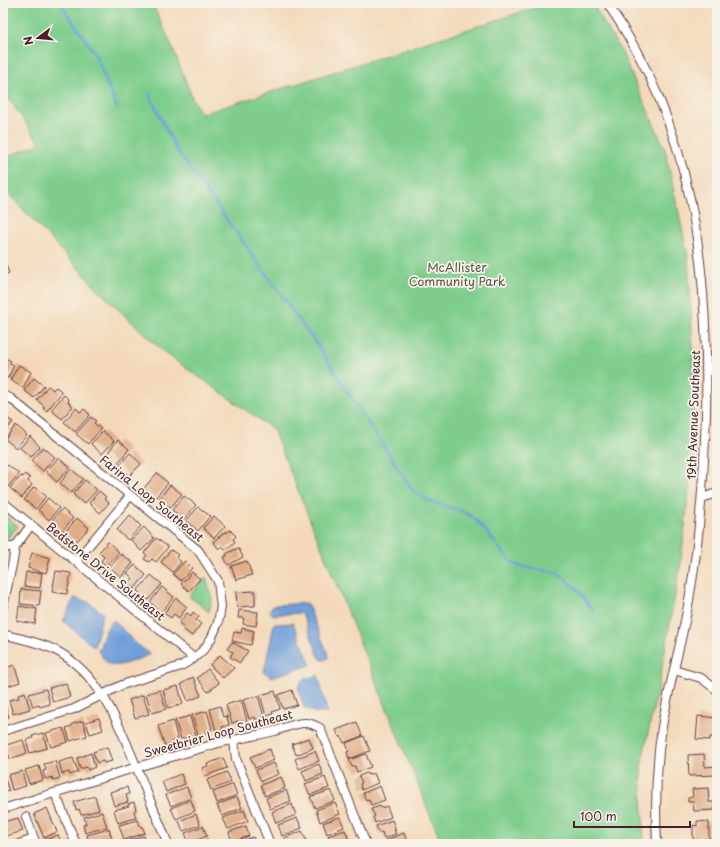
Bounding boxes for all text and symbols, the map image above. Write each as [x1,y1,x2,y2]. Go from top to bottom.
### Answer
north arrow [18,18,58,58]
text: N [18,34,37,47]
park label: McAllister Community Park [409,258,505,290]
street label: 19th Avenue Southeast [682,350,704,480]
street label: Farina Loop Southeast [96,450,208,546]
street label: Bedstone Drive Southeast [43,517,169,625]
street label: Sweetbrier Loop Southeast [142,704,295,762]
scale bar [574,803,690,829]
text: 100 m [580,807,617,825]

